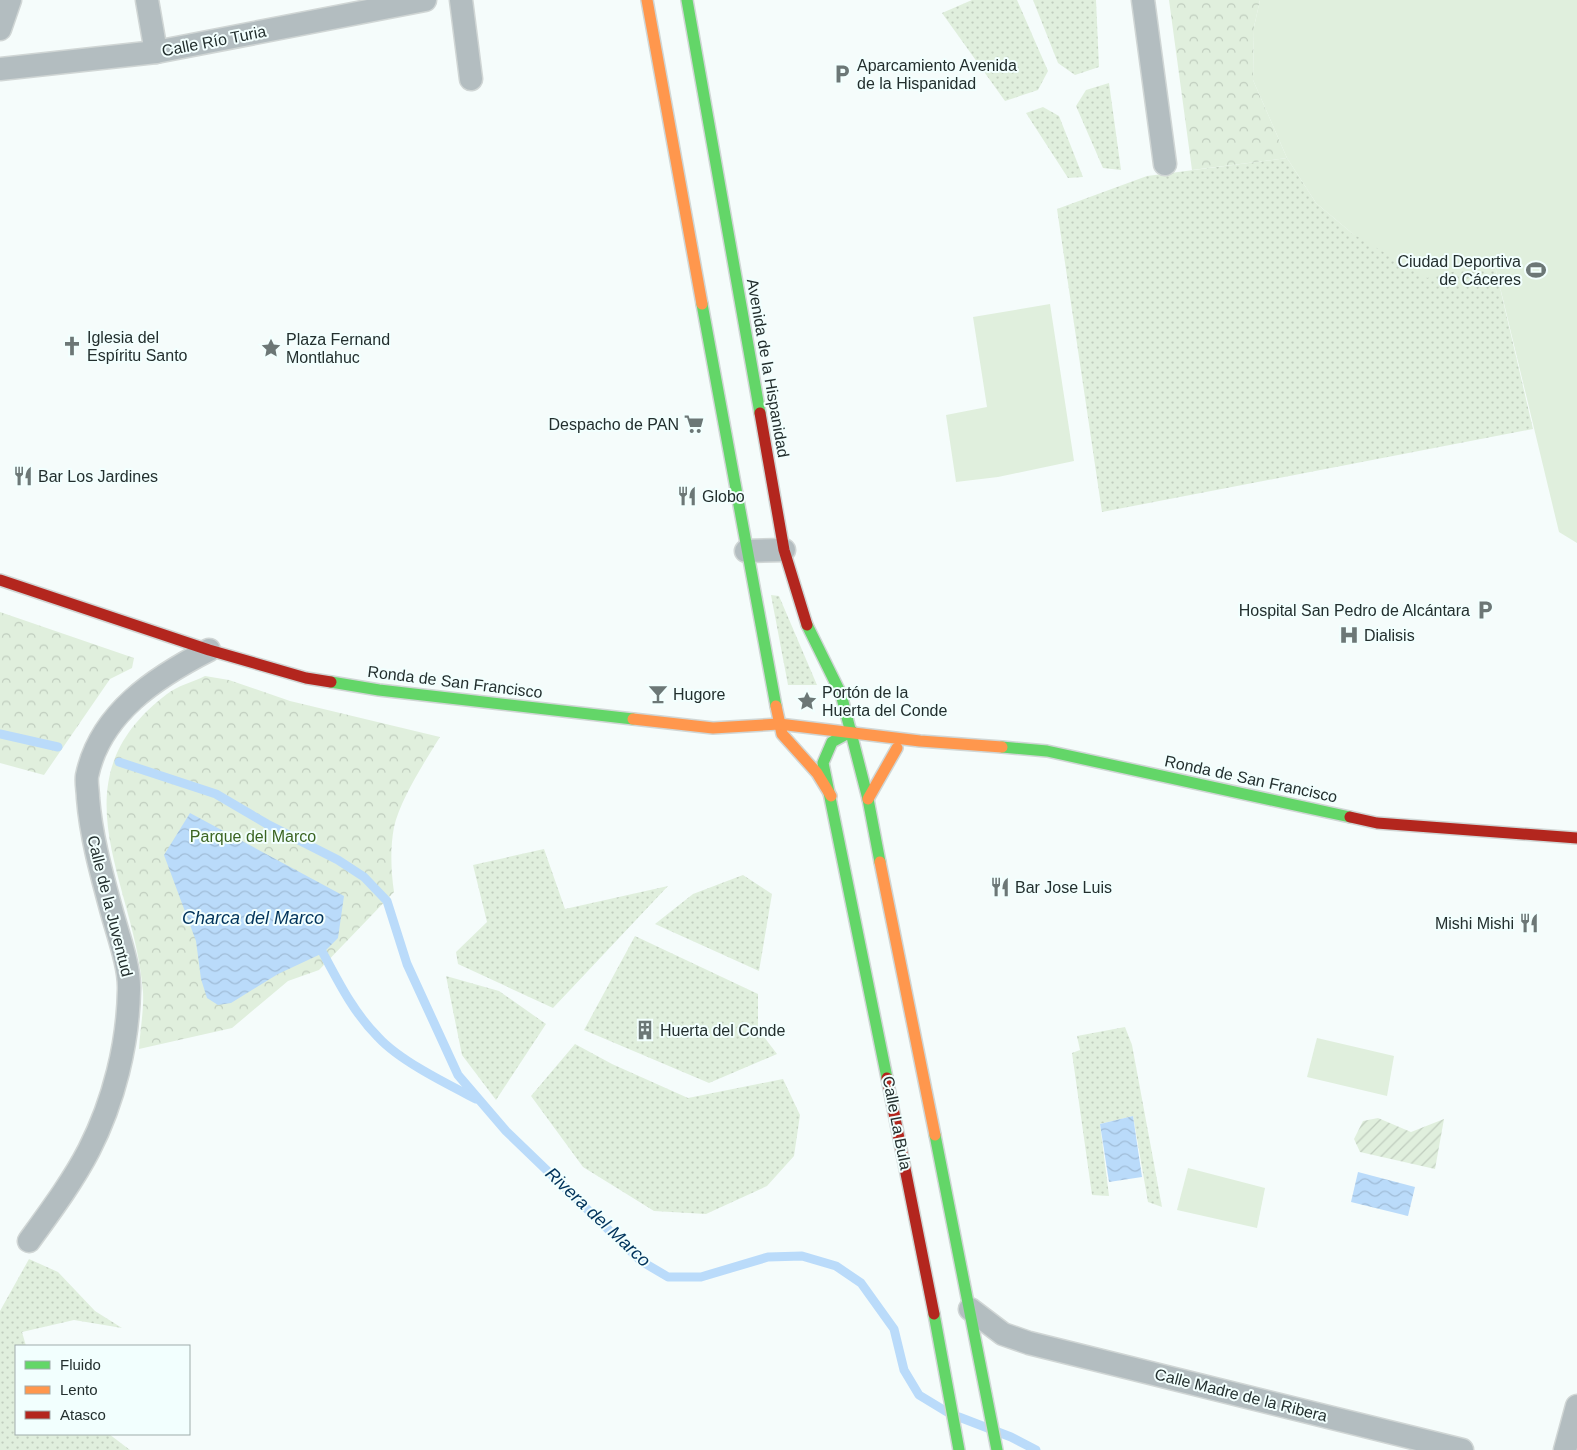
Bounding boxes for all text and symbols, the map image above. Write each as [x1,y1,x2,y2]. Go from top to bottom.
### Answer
street label: Calle Río Turia [160,23,268,59]
place label: Aparcamiento Avenida de la Hispanidad [857,57,1017,92]
parking icon: Aparcamiento Avenida de la Hispanidad [831,63,853,85]
place label: Ciudad Deportiva de Cáceres [1397,253,1521,288]
sports icon: Ciudad Deportiva de Cáceres [1525,259,1547,281]
street label: Avenida de la Hispanidad [744,277,792,459]
place label: Iglesia del Espíritu Santo [87,329,188,364]
place label: Plaza Fernand Montlahuc [286,331,390,366]
church icon: Iglesia del Espíritu Santo [61,335,83,357]
place icon: Plaza Fernand Montlahuc [260,337,282,359]
supermarket icon: Despacho de PAN [683,413,705,435]
place label: Despacho de PAN [549,416,679,433]
restaurant icon: Bar Los Jardines [12,465,34,487]
place label: Bar Los Jardines [38,468,158,485]
restaurant icon: Globo [676,485,698,507]
place label: Globo [702,488,745,505]
parking icon: Hospital San Pedro de Alcántara [1474,599,1496,621]
place label: Hospital San Pedro de Alcántara [1239,602,1470,619]
hospital icon: Dialisis [1338,624,1360,646]
place label: Dialisis [1364,627,1415,644]
street label: Ronda de San Francisco [367,663,544,701]
bar icon: Hugore [647,683,669,705]
place label: Portón de la Huerta del Conde [822,684,948,719]
place label: Hugore [673,686,726,703]
place icon: Portón de la Huerta del Conde [796,690,818,712]
street label: Ronda de San Francisco [1163,752,1339,806]
park label: Parque del Marco [190,828,316,845]
street label: Calle de la Juventud [84,834,136,978]
restaurant icon: Bar Jose Luis [989,876,1011,898]
place label: Bar Jose Luis [1015,879,1112,896]
water label: Charca del Marco [182,908,324,928]
restaurant icon: Mishi Mishi [1518,912,1540,934]
place label: Mishi Mishi [1435,915,1514,932]
building icon: Huerta del Conde [634,1019,656,1041]
place label: Huerta del Conde [660,1022,786,1039]
street label: Calle La Bula [880,1075,914,1171]
water label: Rivera del Marco [541,1163,655,1271]
legend [15,1345,190,1435]
text: Fluido [60,1356,101,1373]
street label: Calle Madre de la Ribera [1153,1365,1329,1425]
text: Lento [60,1381,98,1398]
text: Atasco [60,1406,106,1423]

